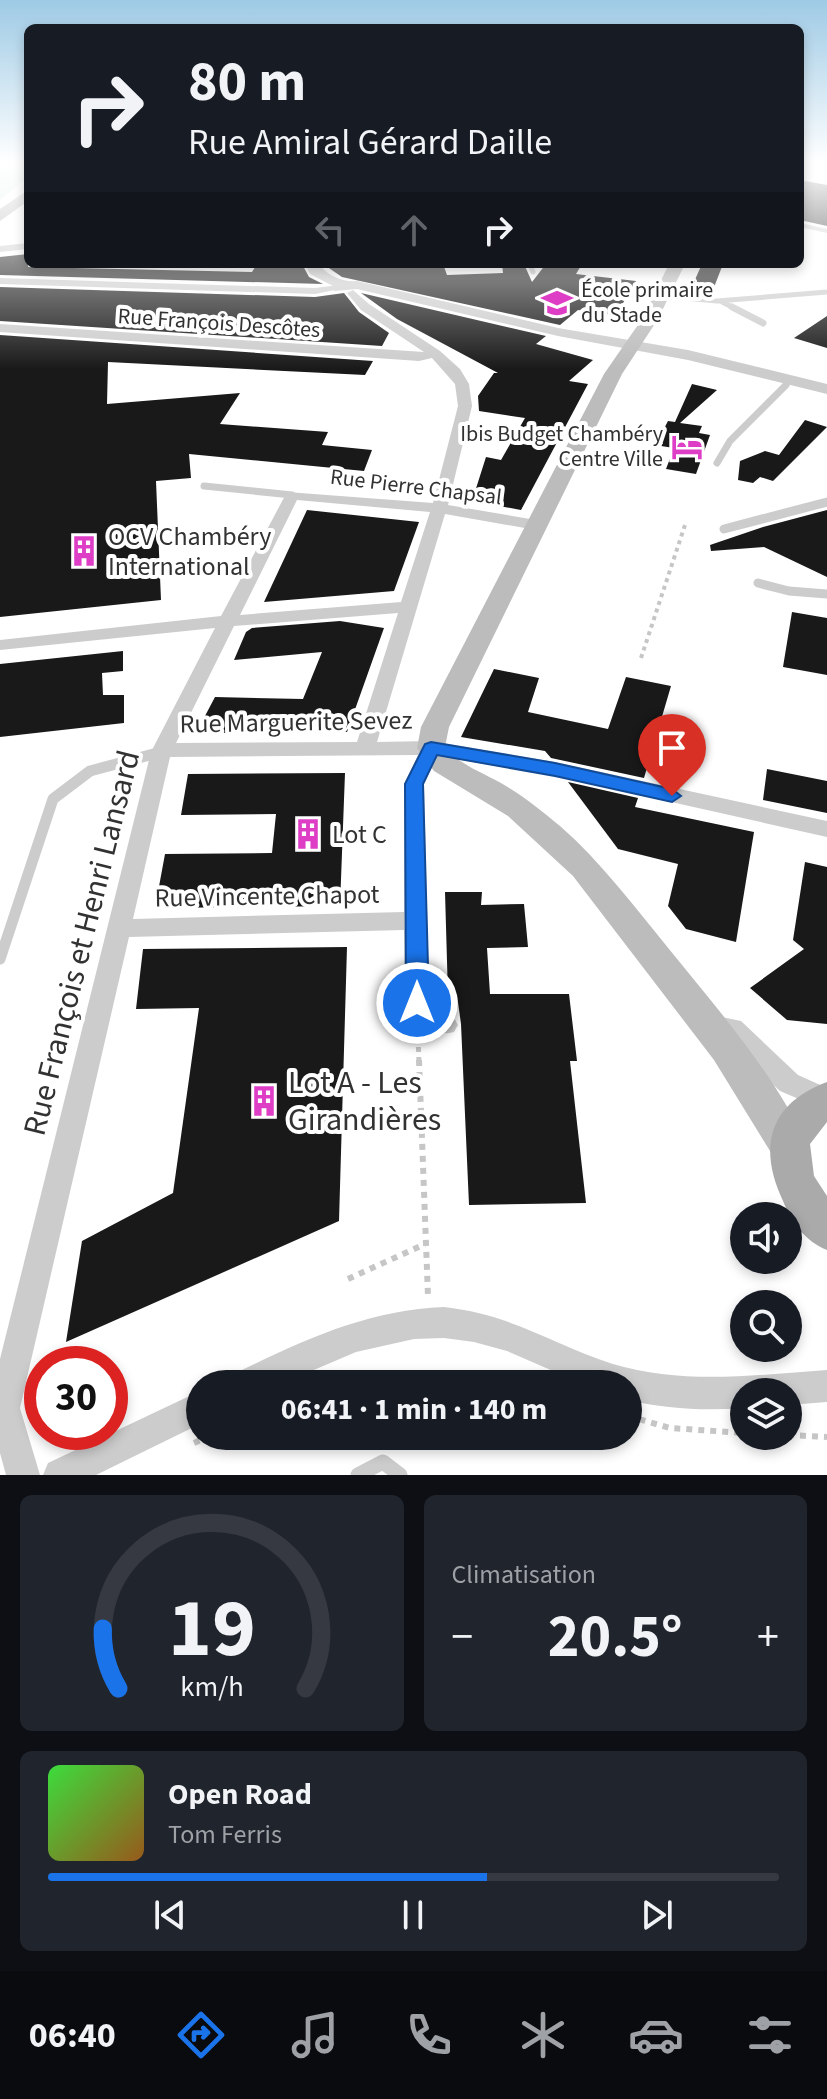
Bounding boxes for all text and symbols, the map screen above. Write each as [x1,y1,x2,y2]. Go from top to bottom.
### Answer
text: 80 m [188,43,306,122]
icon: right [56,56,160,160]
text: Rue Amiral Gérard Daille [188,117,552,168]
icon: left [308,208,352,252]
icon: ahead [392,208,436,252]
icon: right [476,208,520,252]
place label: École primaire du Stade [581,274,713,331]
school or university icon: École primaire du Stade [540,286,574,320]
street label: Rue François Descôtes [117,300,321,346]
place label: Ibis Budget Chambéry Centre Ville [460,418,664,475]
hotel icon: Ibis Budget Chambéry Centre Ville [670,430,704,464]
street label: Rue Pierre Chapsal [328,461,504,513]
place label: OCV Chambéry International [108,518,271,585]
building icon: OCV Chambéry International [67,534,101,568]
street label: Rue Marguerite Sevez [179,701,413,743]
pin [638,714,706,796]
icon: arrive [650,726,694,770]
street label: Rue François et Henri Lansard [12,745,152,1141]
place label: Lot C [332,816,387,853]
building icon: Lot C [291,817,325,851]
street label: Rue Vincente Chapot [154,876,380,916]
position arrow [375,961,459,1045]
place label: Lot A - Les Girandières [288,1060,441,1143]
building icon: Lot A - Les Girandières [247,1084,281,1118]
map controls [730,1202,802,1450]
button: sound [730,1202,802,1274]
button: search [730,1290,802,1362]
speed limit sign: 30 [24,1346,128,1450]
button: layers [730,1378,802,1450]
text: 06:41 · 1 min · 140 m [281,1388,547,1431]
text: Climatisation [452,1556,596,1593]
text: 19 [168,1570,256,1688]
text: 20.5° [548,1595,683,1680]
text: − [452,1606,473,1669]
text: + [757,1606,779,1669]
text: km/h [180,1667,243,1707]
text: Open Road [168,1773,312,1816]
text: Tom Ferris [168,1816,282,1853]
icon: previous [148,1893,192,1937]
icon: pause [391,1893,435,1937]
icon: next [635,1893,679,1937]
icon: directions [173,2007,229,2063]
icon: music [287,2007,343,2063]
icon: phone [401,2007,457,2063]
icon: climate [515,2007,571,2063]
icon: car [628,2007,684,2063]
icon: filters [742,2007,798,2063]
text: 06:40 [29,2010,116,2061]

